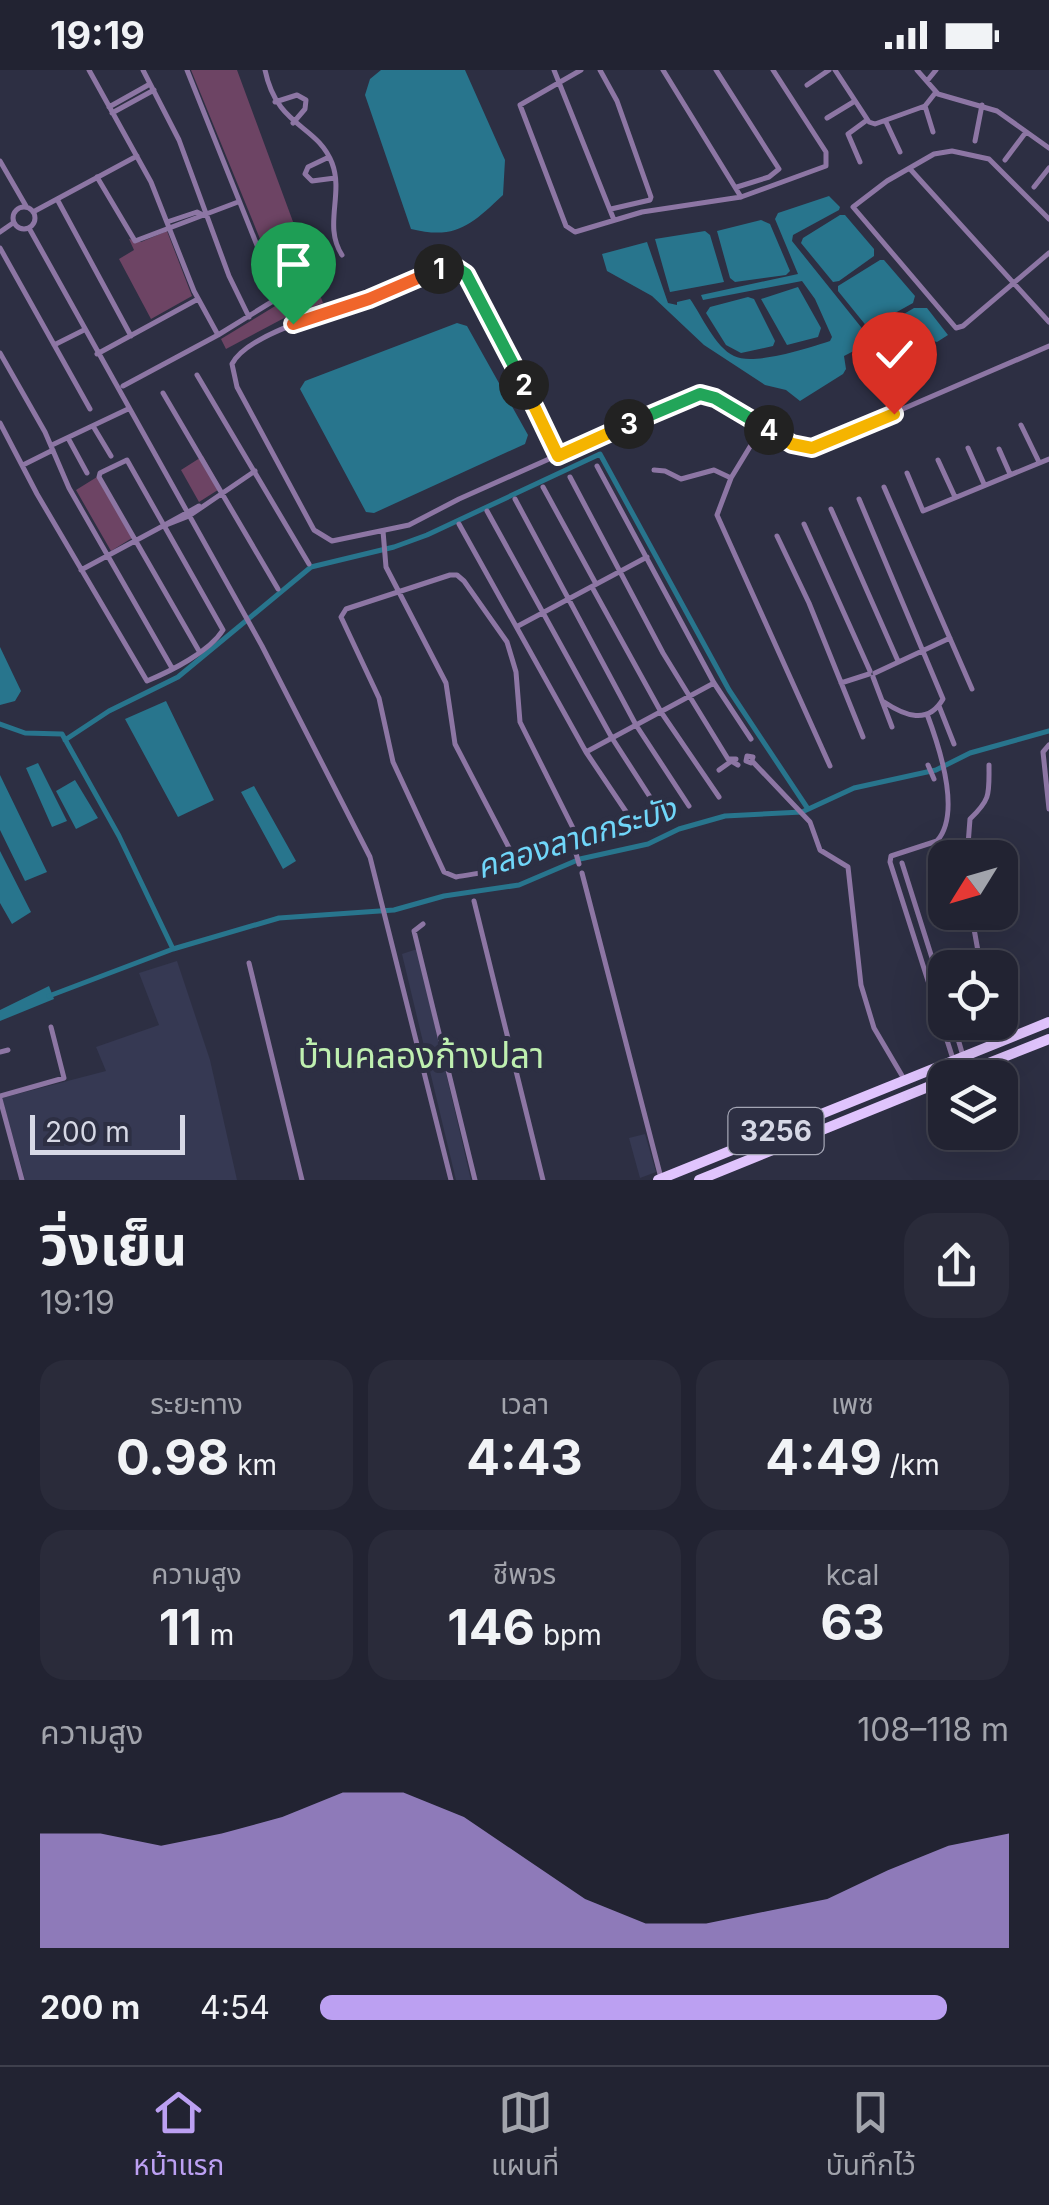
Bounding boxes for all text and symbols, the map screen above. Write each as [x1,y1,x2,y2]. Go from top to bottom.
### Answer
text: 19:19 [50,12,145,58]
pin [251,222,336,325]
icon: arrive [266,237,321,292]
pin: 1 [414,244,464,294]
text: 1 [433,252,445,286]
pin [852,312,937,415]
icon: check [867,327,922,382]
pin: 2 [499,360,549,410]
text: 2 [515,368,533,402]
pin: 3 [604,399,654,449]
pin: 4 [744,405,794,455]
text: 3 [620,407,638,441]
text: 4 [760,413,778,447]
water label: คลองลาดกระบัง [471,788,682,886]
north arrow [928,840,1018,930]
map controls [928,840,1018,1150]
button: locate [928,950,1018,1040]
district label: บ้านคลองก้างปลา [298,1034,544,1076]
button: layers [928,1060,1018,1150]
road number: 3256 [728,1108,824,1154]
scale bar [30,1110,185,1154]
text: 200 m [45,1115,130,1149]
text: วิ่งเย็น [40,1212,187,1278]
button: share [904,1213,1009,1318]
text: 19:19 [40,1283,115,1322]
text: ระยะทาง [150,1387,243,1421]
text: เวลา [500,1387,549,1421]
text: เพซ [831,1387,874,1421]
text: 0.98 [116,1427,229,1487]
text: 4:43 [466,1427,583,1487]
text: 4:49 [765,1427,882,1487]
text: km [229,1448,277,1482]
text: /km [882,1448,940,1482]
text: ความสูง [151,1557,242,1591]
text: ชีพจร [493,1557,556,1591]
text: kcal [826,1558,879,1592]
text: 63 [820,1592,885,1652]
text: 11 [159,1597,202,1657]
text: 146 [447,1597,535,1657]
text: m [202,1618,234,1652]
text: bpm [535,1618,602,1652]
text: 108–118 m [857,1710,1009,1749]
text: ความสูง [40,1713,144,1752]
text: 200 m [40,1988,140,2027]
text: 4:54 [200,1988,270,2027]
tab: หน้าแรก [133,2085,224,2188]
tab: แผนที่ [491,2085,559,2188]
tab: บันทึกไว้ [826,2085,916,2188]

